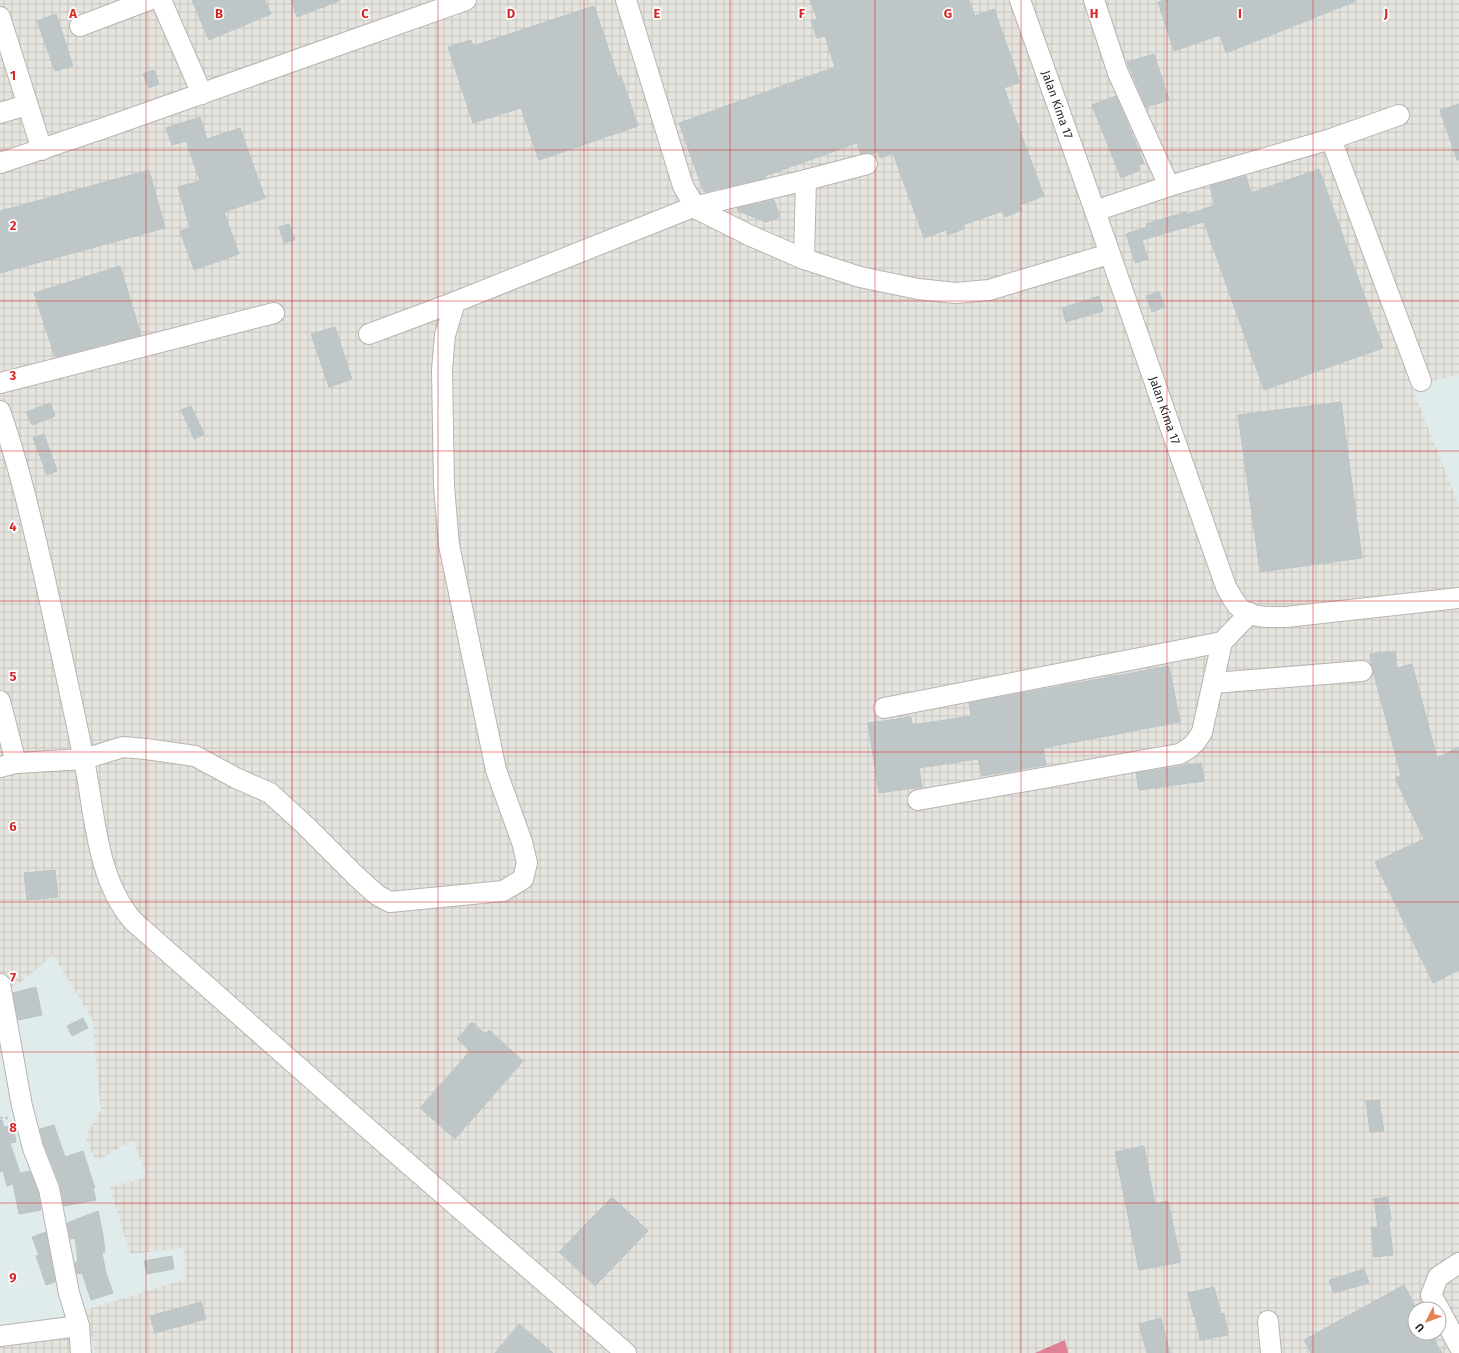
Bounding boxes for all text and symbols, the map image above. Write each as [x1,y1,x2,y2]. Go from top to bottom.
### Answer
text: A [68,6,77,21]
text: B [215,6,223,21]
text: C [361,6,369,21]
text: D [507,6,516,21]
text: E [654,6,661,21]
text: F [799,6,806,21]
text: G [944,6,952,21]
text: H [1090,6,1098,21]
text: I [1238,6,1242,21]
text: J [1383,6,1388,21]
text: 1 [10,68,16,83]
street label: Jalan Kima 17 [1039,69,1076,141]
text: 2 [10,218,17,233]
text: 3 [9,368,17,383]
street label: Jalan Kima 17 [1146,374,1183,446]
text: 4 [9,519,17,534]
text: 5 [10,669,17,684]
text: 6 [9,819,17,834]
text: 7 [10,970,16,985]
text: 8 [9,1120,17,1135]
text: 9 [9,1270,17,1285]
north arrow [1407,1301,1447,1341]
text: U [1413,1320,1427,1334]

